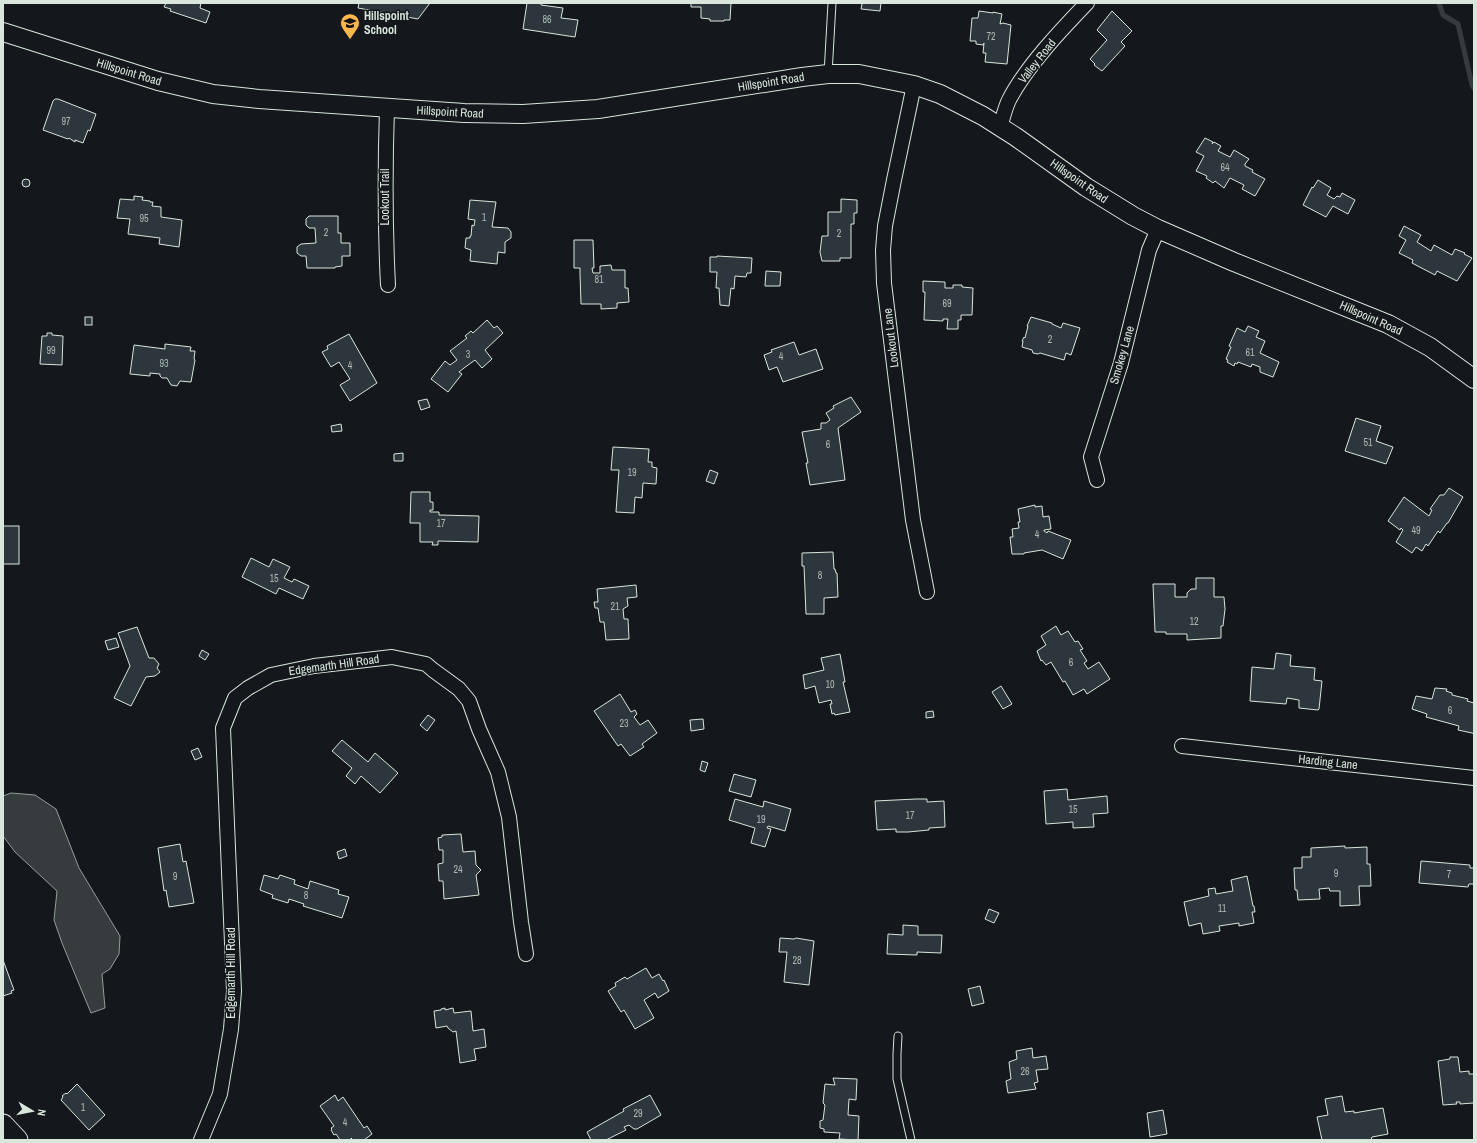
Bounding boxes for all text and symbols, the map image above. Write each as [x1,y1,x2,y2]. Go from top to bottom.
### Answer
place label: Hillspoint School [364,8,410,38]
school or university icon: Hillspoint School [339,12,361,40]
house number: 86 [542,13,552,26]
house number: 72 [986,30,996,43]
street label: Valley Road [1015,35,1059,87]
street label: Hillspoint Road [94,55,164,89]
street label: Hillspoint Road [737,69,805,95]
street label: Hillspoint Road [416,102,484,122]
house number: 97 [61,115,71,128]
street label: Hillspoint Road [1047,155,1111,207]
house number: 64 [1220,161,1230,174]
street label: Lookout Trail [377,169,393,225]
house number: 1 [482,211,487,224]
house number: 95 [139,212,149,225]
house number: 2 [324,226,329,239]
house number: 2 [837,227,842,240]
house number: 81 [594,273,604,286]
house number: 69 [942,297,952,310]
street label: Hillspoint Road [1337,297,1405,339]
street label: Lookout Lane [879,307,903,369]
street label: Smokey Lane [1106,324,1138,386]
house number: 2 [1048,333,1053,346]
house number: 99 [46,344,56,357]
house number: 61 [1245,346,1255,359]
house number: 3 [466,348,471,361]
house number: 4 [779,350,784,363]
house number: 93 [159,357,169,370]
house number: 4 [348,359,353,372]
house number: 51 [1363,436,1373,449]
house number: 6 [826,438,831,451]
house number: 19 [627,466,637,479]
house number: 17 [436,517,446,530]
house number: 49 [1411,524,1421,537]
house number: 4 [1035,528,1040,541]
house number: 8 [818,569,823,582]
house number: 15 [269,572,279,585]
house number: 21 [610,600,620,613]
house number: 12 [1189,615,1199,628]
street label: Edgemarth Hill Road [288,651,380,679]
house number: 6 [1069,656,1074,669]
house number: 10 [825,678,835,691]
house number: 6 [1448,704,1453,717]
house number: 23 [619,717,629,730]
street label: Harding Lane [1298,751,1358,773]
house number: 15 [1068,803,1078,816]
house number: 17 [905,809,915,822]
house number: 19 [756,813,766,826]
house number: 24 [453,863,463,876]
house number: 9 [1334,867,1339,880]
house number: 7 [1447,868,1452,881]
house number: 9 [173,870,178,883]
house number: 8 [304,889,309,902]
house number: 11 [1218,902,1227,915]
street label: Edgemarth Hill Road [223,927,239,1019]
house number: 28 [792,954,802,967]
house number: 26 [1020,1065,1030,1078]
north arrow [12,1091,52,1131]
house number: 1 [81,1101,86,1114]
house number: 29 [633,1107,643,1120]
text: N [34,1108,49,1117]
house number: 4 [343,1116,348,1129]

